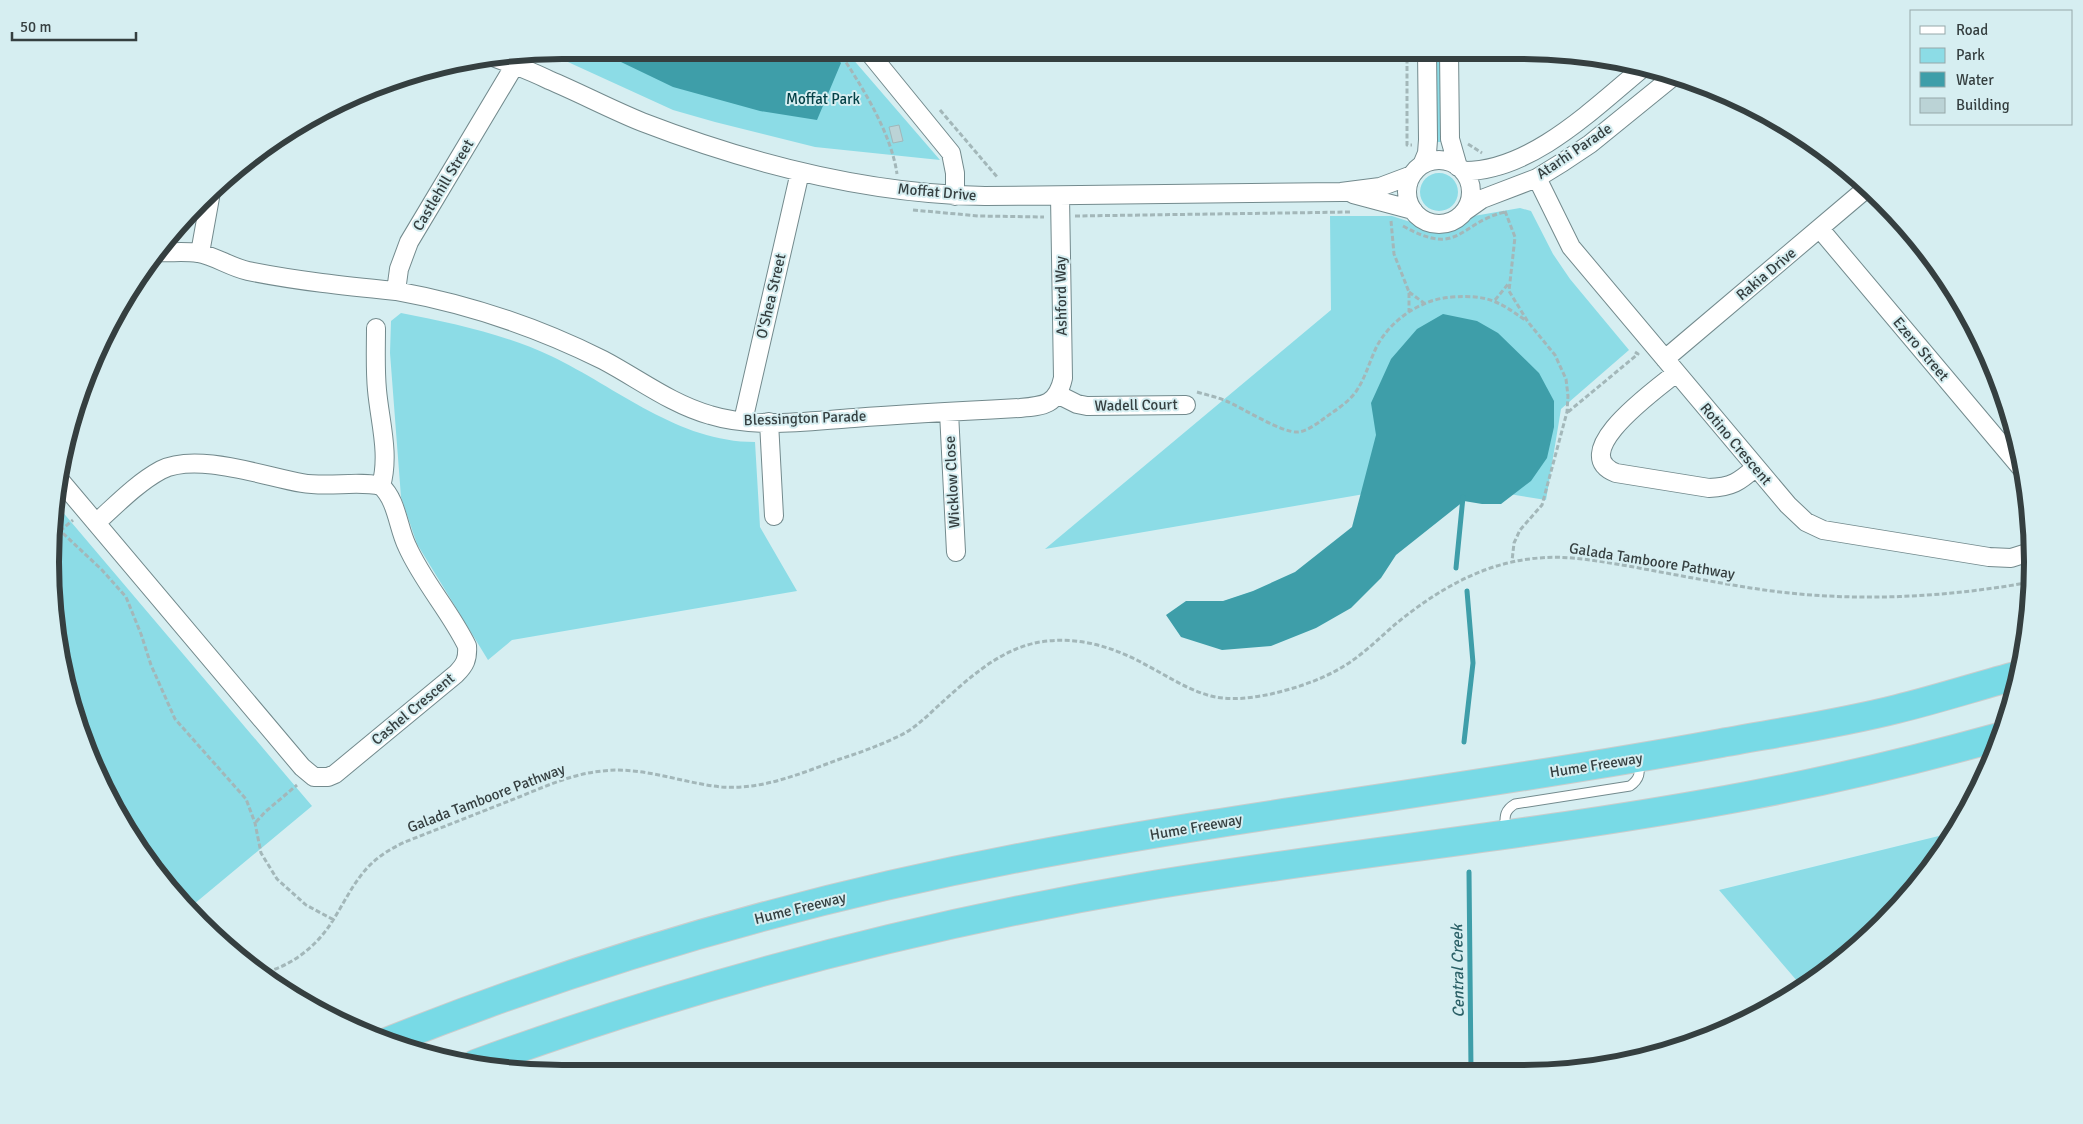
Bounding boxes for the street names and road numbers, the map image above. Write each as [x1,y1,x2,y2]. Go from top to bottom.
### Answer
street label: Atarhi Parade [1533,119,1615,183]
street label: Castlehill Street [409,136,477,234]
street label: Moffat Drive [897,180,977,204]
street label: Rakia Drive [1732,244,1800,304]
street label: O'Shea Street [752,252,790,340]
street label: Ashford Way [1051,256,1071,336]
street label: Ezero Street [1889,313,1953,385]
street label: Wadell Court [1094,395,1178,415]
street label: Rotino Crescent [1696,399,1776,489]
street label: Blessington Parade [743,407,867,429]
street label: Wicklow Close [941,435,963,529]
street label: Galada Tamboore Pathway [1568,539,1736,583]
street label: Cashel Crescent [368,669,458,749]
street label: Hume Freeway [1548,749,1644,781]
street label: Galada Tamboore Pathway [405,760,567,836]
street label: Hume Freeway [1148,810,1244,844]
street label: Hume Freeway [752,888,848,928]

